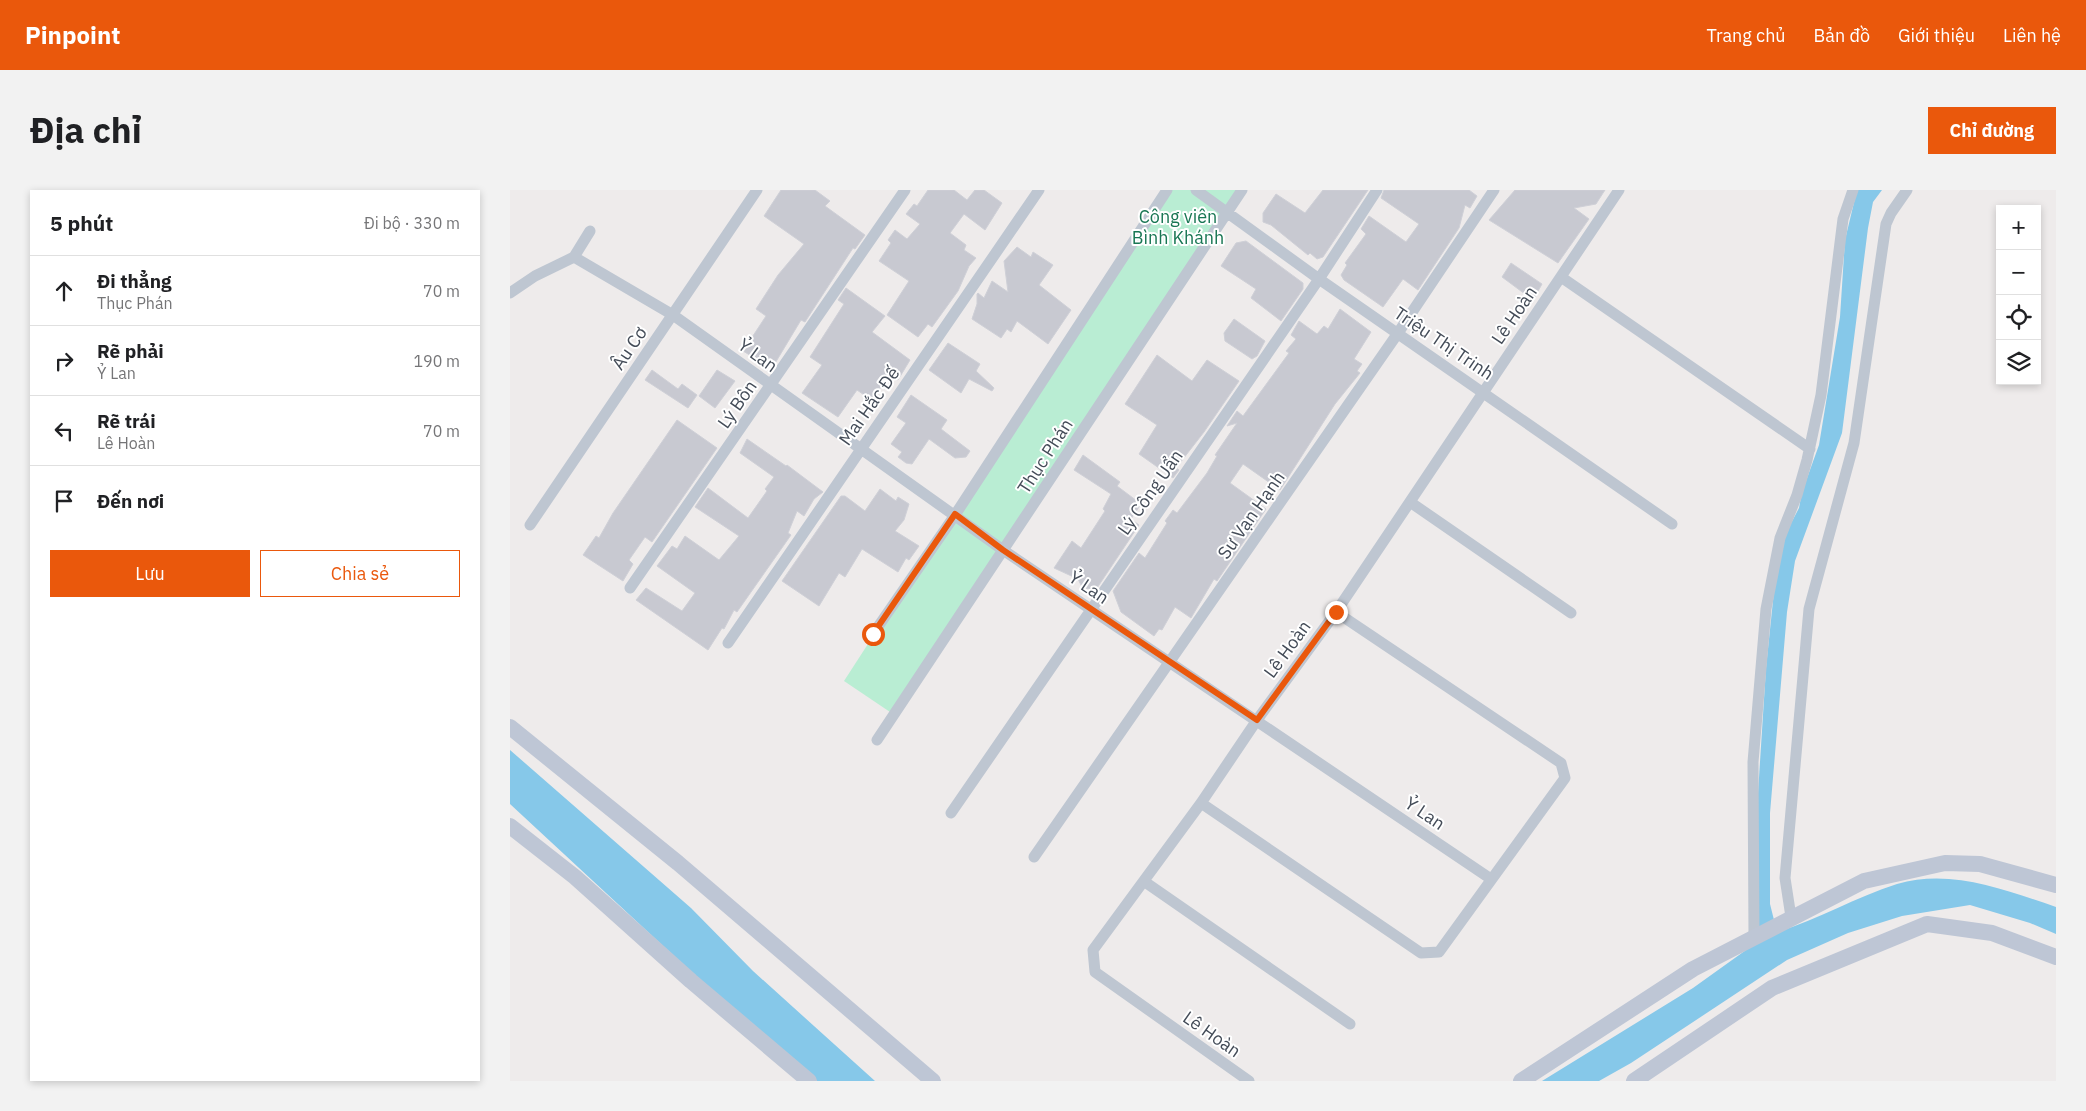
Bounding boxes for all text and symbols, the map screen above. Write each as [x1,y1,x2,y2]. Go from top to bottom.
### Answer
text: Pinpoint [25,19,120,51]
text: Trang chủ [1706,24,1786,47]
text: Bản đồ [1814,24,1870,47]
text: Giới thiệu [1898,24,1975,47]
text: Liên hệ [2003,24,2061,47]
text: Địa chỉ [30,107,142,153]
button: Chỉ đường [1928,107,2056,154]
park label: Công viên Bình Khánh [1132,205,1224,249]
map controls [1996,205,2041,385]
button: + [1996,205,2041,250]
text: 5 phút [50,209,113,237]
text: Đi bộ · 330 m [364,213,460,233]
button: − [1996,250,2041,295]
text: Đi thẳng [97,269,171,293]
icon: ahead [50,277,78,305]
text: 70 m [423,281,460,301]
street label: Lê Hoàn [1486,281,1542,349]
text: Thục Phán [97,293,173,313]
button: locate [1996,295,2041,340]
street label: Triệu Thị Trinh [1390,301,1498,385]
street label: Âu Cơ [606,322,652,374]
street label: Ỷ Lan [734,333,782,377]
text: Rẽ phải [97,339,164,363]
button: layers [1996,340,2041,385]
icon: right [50,347,78,375]
text: 190 m [413,351,460,371]
street label: Mai Hắc Đế [834,362,904,450]
text: Ỷ Lan [97,363,136,383]
street label: Lý Bôn [712,375,762,433]
text: Rẽ trái [97,409,156,433]
street label: Thục Phán [1012,414,1078,498]
icon: left [50,417,78,445]
text: 70 m [423,421,460,441]
text: Lê Hoàn [97,433,155,453]
street label: Lý Công Uẩn [1112,445,1188,539]
street label: Sư Vạn Hạnh [1212,467,1290,563]
icon: arrive [50,487,78,515]
text: Đến nơi [97,489,164,513]
button: Lưu [50,550,250,597]
button: Chia sẻ [260,550,460,597]
street label: Ỷ Lan [1064,565,1114,609]
route end [1325,601,1348,624]
street label: Lê Hoàn [1258,616,1316,682]
route start [862,623,885,646]
street label: Ỷ Lan [1400,791,1450,835]
street label: Lê Hoàn [1179,1006,1245,1062]

